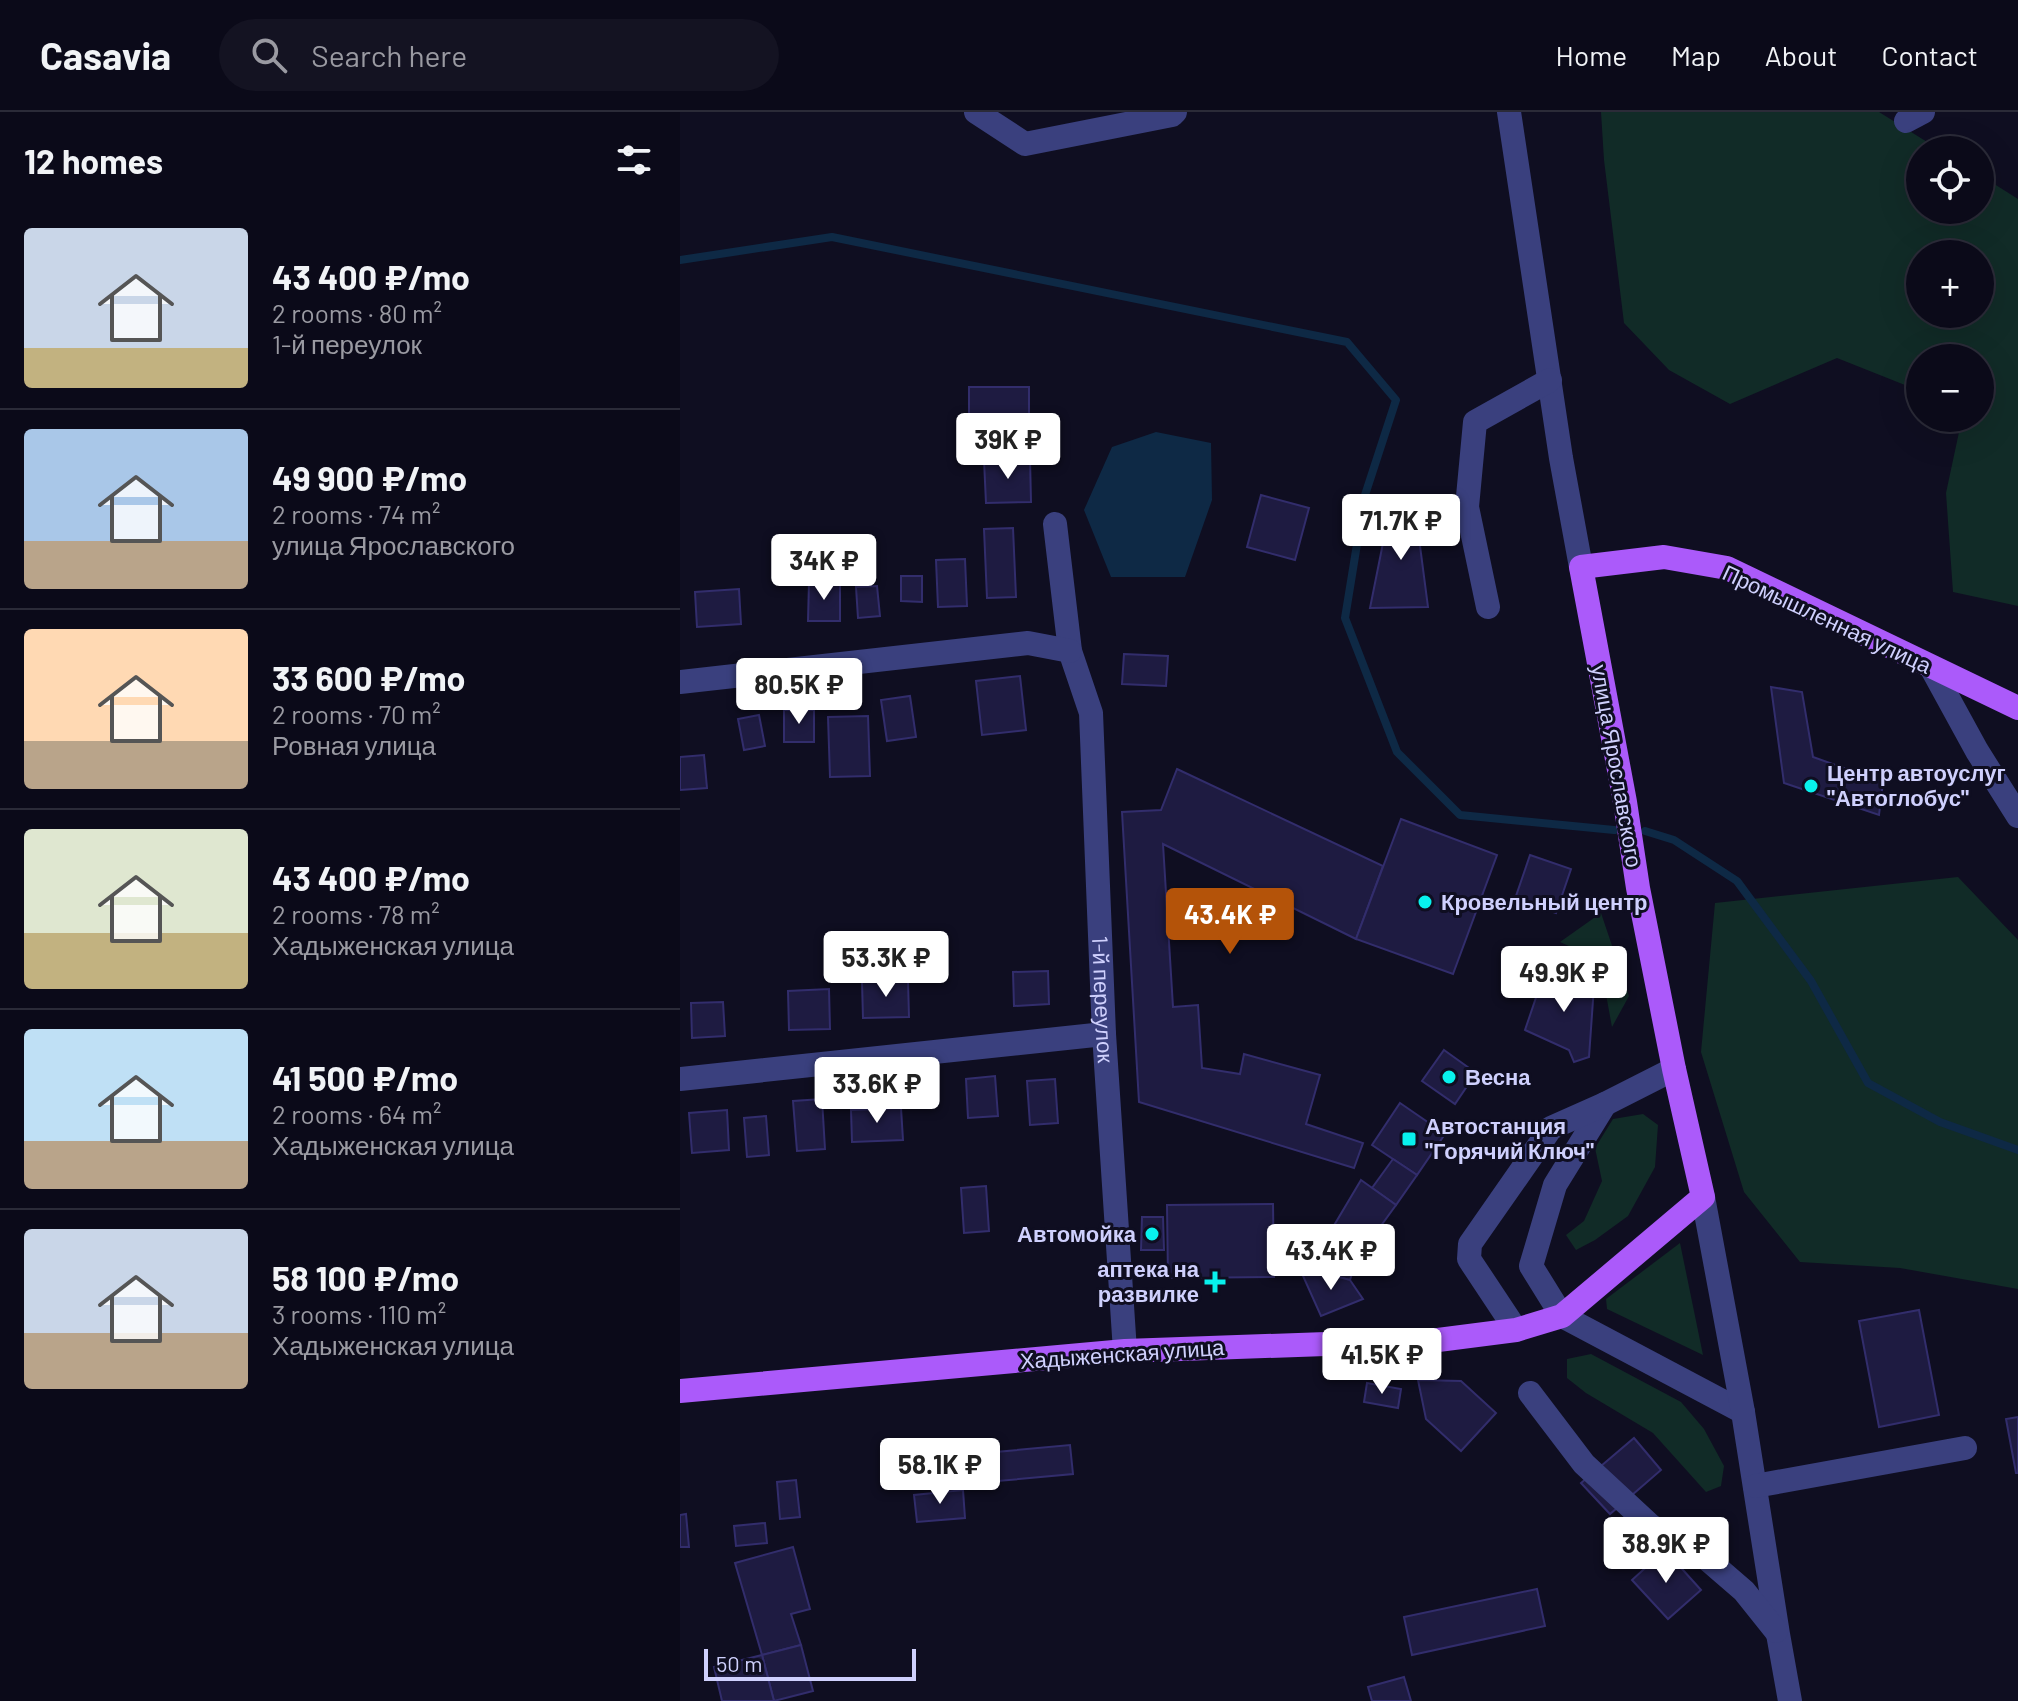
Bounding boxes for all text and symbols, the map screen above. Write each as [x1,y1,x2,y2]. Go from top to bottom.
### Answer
search box [219,19,779,91]
text: Casavia [40,32,171,78]
icon: search [247,33,291,77]
text: Search here [311,37,467,73]
text: Home [1556,38,1627,72]
text: Map [1671,38,1721,72]
text: About [1765,38,1837,72]
text: Contact [1881,38,1978,72]
map controls [1906,136,1994,432]
button: locate [1906,136,1994,224]
icon: filters [612,138,656,182]
text: 12 homes [24,140,163,181]
button: + [1906,240,1994,328]
text: 43 400 ₽/mo [272,256,470,297]
icon: home [88,260,184,356]
text: 2 rooms · 80 m² [272,297,442,328]
text: 1-й переулок [272,328,422,359]
button: − [1906,344,1994,432]
pin: 39K ₽ [952,413,1064,481]
text: 39K ₽ [974,423,1042,454]
text: 49 900 ₽/mo [272,457,467,498]
icon: home [88,461,184,557]
pin: 71.7K ₽ [1327,494,1475,562]
text: 2 rooms · 74 m² [272,498,440,529]
text: 71.7K ₽ [1360,504,1442,535]
text: улица Ярославского [272,529,515,560]
pin: 34K ₽ [768,534,880,602]
text: 34K ₽ [789,544,859,575]
street label: Промышленная улица [1719,558,1937,679]
text: 33 600 ₽/mo [272,657,466,698]
pin: 80.5K ₽ [725,658,873,726]
icon: home [88,661,184,757]
street label: улица Ярославского [1586,662,1649,870]
text: 80.5K ₽ [754,668,844,699]
text: 2 rooms · 70 m² [272,698,441,729]
text: Ровная улица [272,729,436,760]
place label: Центр автоуслуг "Автоглобус" [1827,759,2006,811]
marker: Центр автоуслуг "Автоглобус" [1802,777,1820,795]
text: 43 400 ₽/mo [272,857,470,898]
icon: home [88,861,184,957]
pin: 43.4K ₽ [1156,888,1304,956]
place label: Кровельный центр [1441,888,1648,915]
marker: Кровельный центр [1416,893,1434,911]
text: 2 rooms · 78 m² [272,898,440,929]
text: 43.4K ₽ [1184,898,1276,929]
text: Хадыженская улица [272,929,514,960]
pin: 53.3K ₽ [812,931,960,999]
street label: 1-й переулок [1088,935,1120,1064]
text: 53.3K ₽ [842,941,930,972]
pin: 49.9K ₽ [1490,946,1638,1014]
text: 49.9K ₽ [1519,956,1609,987]
text: 41 500 ₽/mo [272,1057,458,1098]
pin: 33.6K ₽ [803,1057,951,1125]
icon: home [88,1061,184,1157]
place label: Весна [1465,1063,1531,1089]
text: 33.6K ₽ [833,1067,921,1098]
marker: Весна [1440,1068,1458,1086]
text: 2 rooms · 64 m² [272,1098,442,1129]
place label: Автостанция "Горячий Ключ" [1425,1112,1594,1164]
text: Хадыженская улица [272,1129,514,1160]
marker: Автостанция "Горячий Ключ" [1400,1130,1418,1148]
place label: Автомойка [1017,1220,1137,1246]
pin: 43.4K ₽ [1257,1224,1405,1292]
marker: Автомойка [1143,1225,1161,1243]
text: 43.4K ₽ [1285,1234,1377,1265]
place label: аптека на развилке [1097,1255,1200,1307]
text: 58 100 ₽/mo [272,1257,459,1298]
icon: home [88,1261,184,1357]
marker: аптека на развилке [1206,1273,1224,1291]
text: 3 rooms · 110 m² [272,1298,446,1329]
pin: 41.5K ₽ [1308,1328,1456,1396]
text: Хадыженская улица [272,1329,514,1360]
street label: Хадыженская улица [1019,1333,1226,1374]
text: 41.5K ₽ [1340,1338,1424,1369]
pin: 58.1K ₽ [866,1438,1014,1506]
text: 58.1K ₽ [898,1448,982,1479]
pin: 38.9K ₽ [1592,1517,1740,1585]
text: 38.9K ₽ [1622,1527,1710,1558]
scale bar [704,1645,916,1681]
text: 50 m [716,1650,762,1676]

